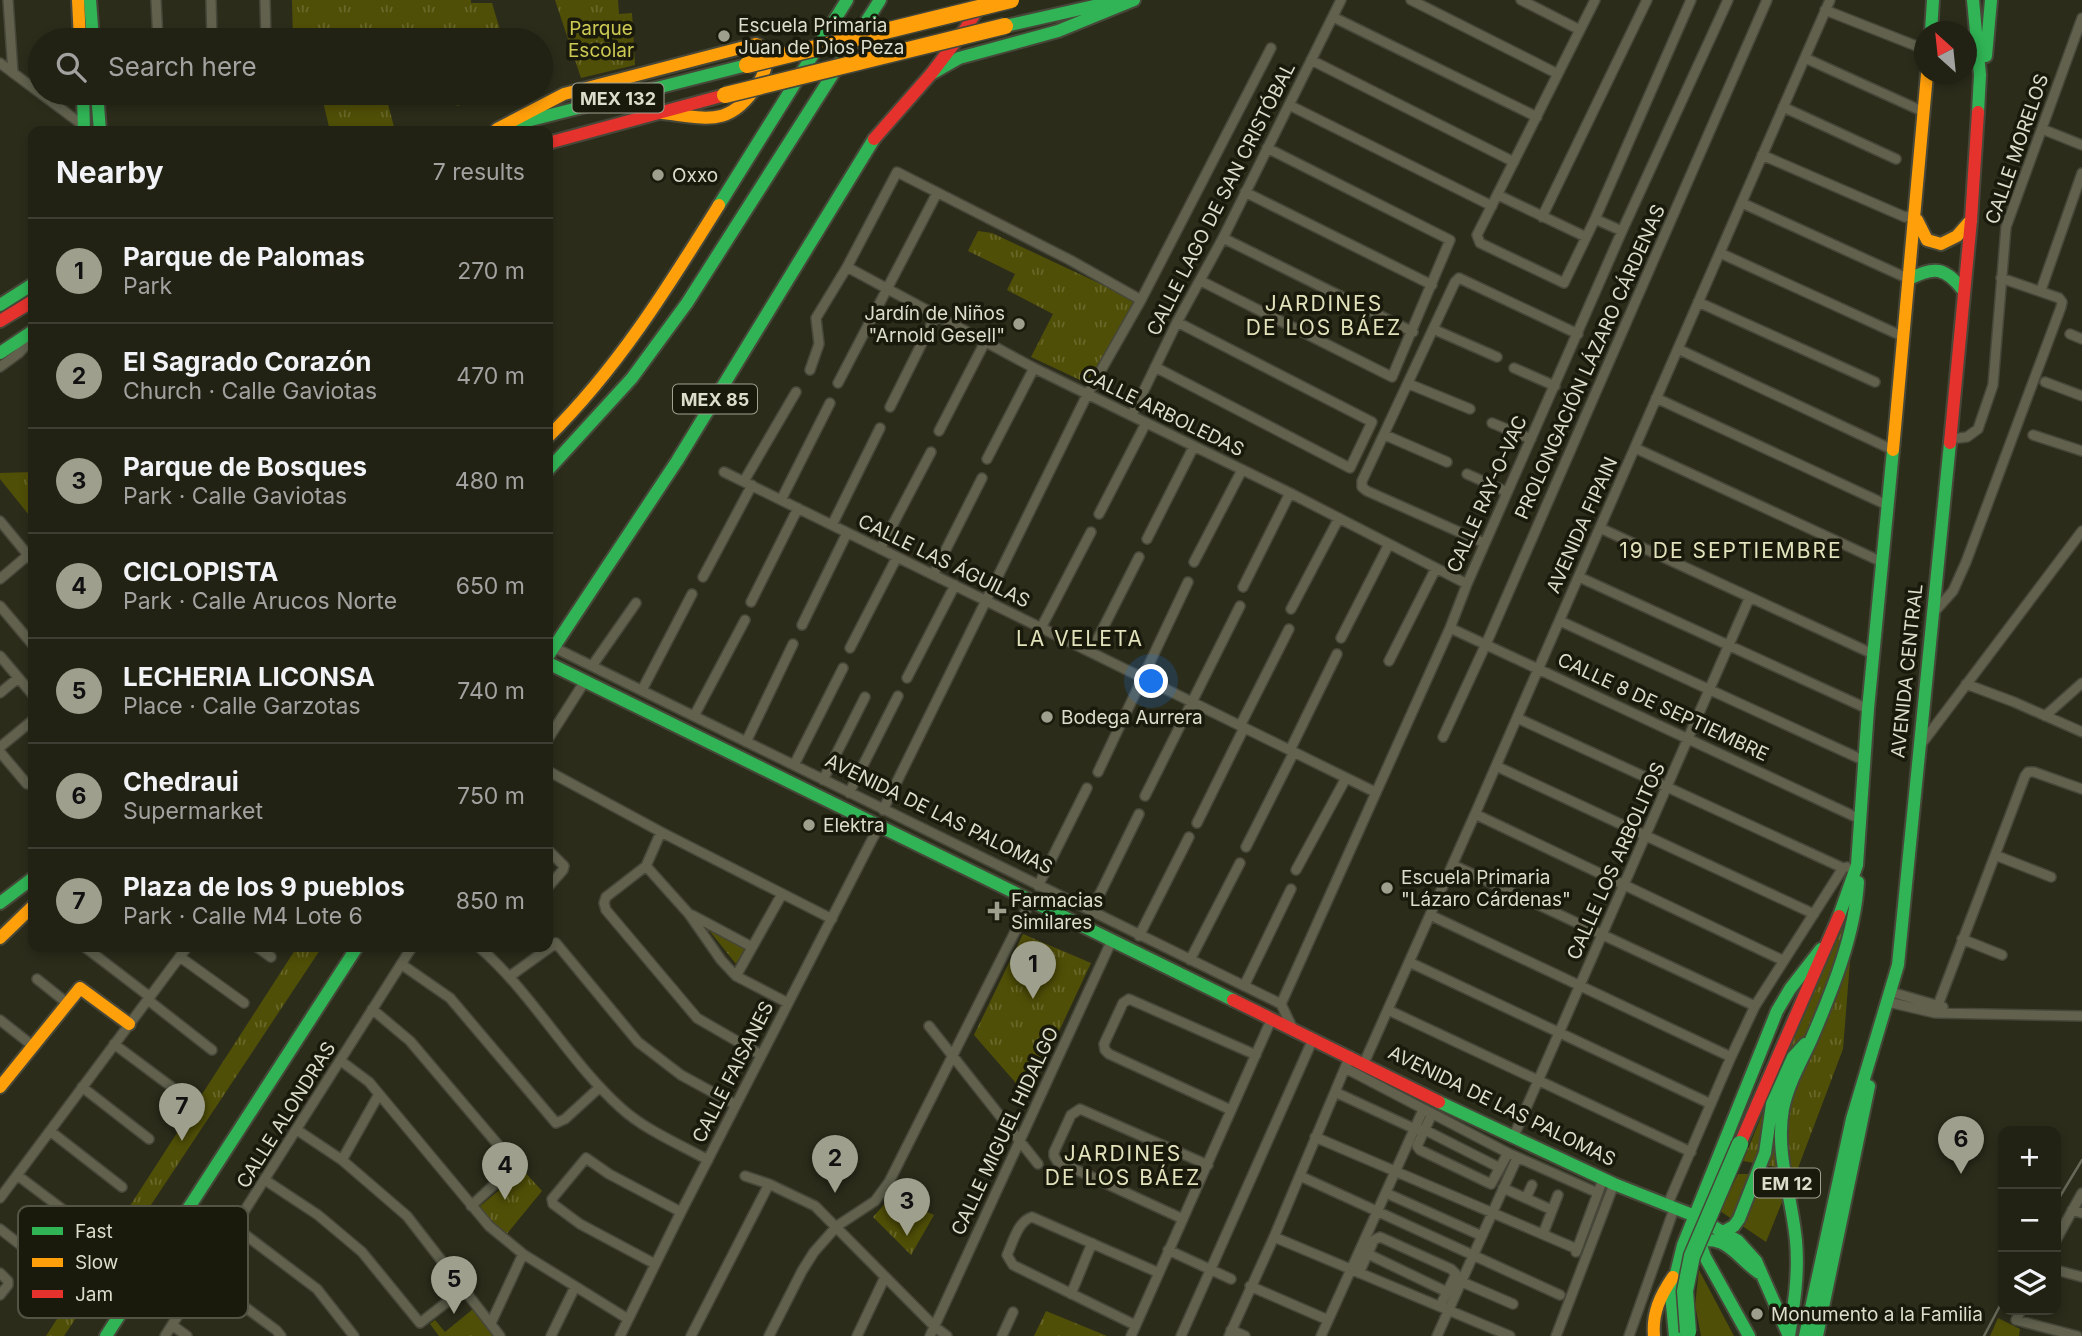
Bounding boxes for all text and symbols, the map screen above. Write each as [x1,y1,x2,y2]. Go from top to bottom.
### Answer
place label: Escuela Primaria Juan de Dios Peza [738,14,904,59]
park label: Parque Escolar [568,17,634,62]
north arrow [1914,21,1977,84]
search box [28,28,553,105]
marker: Escuela Primaria Juan de Dios Peza [716,28,732,44]
icon: search [52,48,90,86]
text: Search here [108,51,257,82]
street label: CALLE LAGO DE SAN CRISTÓBAL [1142,59,1300,339]
street label: CALLE MORELOS [1981,71,2053,227]
road number: MEX 132 [572,84,664,113]
text: Nearby [56,154,164,190]
text: 7 results [433,158,525,186]
place label: Oxxo [672,164,718,187]
marker: Oxxo [650,167,666,183]
street label: PROLONGACIÓN LÁZARO CÁRDENAS [1509,201,1670,523]
text: Parque de Palomas [123,241,365,272]
text: 1 [74,257,84,285]
text: 270 m [457,257,525,285]
text: Park [123,272,172,300]
district label: JARDINES DE LOS BÁEZ [1246,291,1402,340]
place label: Jardín de Niños "Arnold Gesell" [864,302,1005,347]
marker: Jardín de Niños "Arnold Gesell" [1011,316,1027,332]
text: El Sagrado Corazón [123,346,371,377]
text: 2 [72,362,86,390]
text: 470 m [456,362,525,390]
street label: CALLE ARBOLEDAS [1078,363,1248,461]
text: Church · Calle Gaviotas [123,377,377,405]
road number: MEX 85 [673,384,757,414]
street label: CALLE RAY-O-VAC [1442,412,1532,576]
text: Parque de Bosques [123,451,367,482]
street label: AVENIDA FIPAIN [1542,453,1622,597]
text: 3 [72,467,86,495]
text: 480 m [455,467,525,495]
text: Park · Calle Gaviotas [123,482,347,510]
street label: CALLE LAS ÁGUILAS [854,509,1034,613]
district label: 19 DE SEPTIEMBRE [1619,538,1843,563]
text: CICLOPISTA [123,556,278,587]
text: 4 [71,572,87,600]
text: 650 m [456,572,525,600]
street label: AVENIDA CENTRAL [1886,583,1928,759]
text: Park · Calle Arucos Norte [123,587,397,615]
district label: LA VELETA [1016,626,1144,651]
street label: CALLE 8 DE SEPTIEMBRE [1554,648,1772,766]
text: LECHERIA LICONSA [123,661,375,692]
your location [1134,664,1168,698]
text: 5 [72,677,86,705]
text: 740 m [457,677,525,705]
text: Place · Calle Garzotas [123,692,361,720]
place label: Bodega Aurrera [1061,706,1203,729]
marker: Bodega Aurrera [1039,709,1055,725]
street label: AVENIDA DE LAS PALOMAS [822,749,1056,879]
street label: CALLE LOS ARBOLITOS [1562,759,1670,963]
text: Chedraui [123,766,239,797]
text: 6 [72,782,86,810]
text: 750 m [457,782,525,810]
text: Supermarket [123,797,263,825]
place label: Elektra [823,814,885,837]
marker: Elektra [801,817,817,833]
place label: Escuela Primaria "Lázaro Cárdenas" [1401,866,1571,911]
text: Plaza de los 9 pueblos [123,871,405,902]
marker: Escuela Primaria "Lázaro Cárdenas" [1379,880,1395,896]
text: 7 [72,887,86,915]
text: 850 m [456,887,525,915]
place label: Farmacias Similares [1011,889,1103,934]
text: Park · Calle M4 Lote 6 [123,902,363,930]
marker: Farmacias Similares [989,903,1005,919]
pin: 1 [1010,941,1056,999]
street label: CALLE FAISANES [687,997,779,1147]
street label: CALLE MIGUEL HIDALGO [947,1023,1063,1239]
street label: CALLE ALONDRAS [232,1038,340,1192]
street label: AVENIDA DE LAS PALOMAS [1385,1041,1619,1171]
pin: 7 [159,1083,205,1141]
pin: 6 [1938,1116,1984,1174]
map controls [1998,1126,2061,1315]
button: + [1998,1126,2061,1189]
pin: 2 [812,1135,858,1193]
district label: JARDINES DE LOS BÁEZ [1045,1141,1201,1190]
pin: 4 [482,1142,528,1200]
road number: EM 12 [1754,1168,1820,1198]
pin: 3 [884,1178,930,1236]
button: − [1998,1189,2061,1252]
legend [18,1206,248,1318]
text: Fast [75,1220,113,1243]
text: Slow [75,1251,118,1274]
button: layers [1998,1252,2061,1315]
pin: 5 [431,1256,477,1314]
text: Jam [75,1283,113,1306]
place label: Monumento a la Familia [1771,1303,1983,1326]
marker: Monumento a la Familia [1749,1306,1765,1322]

